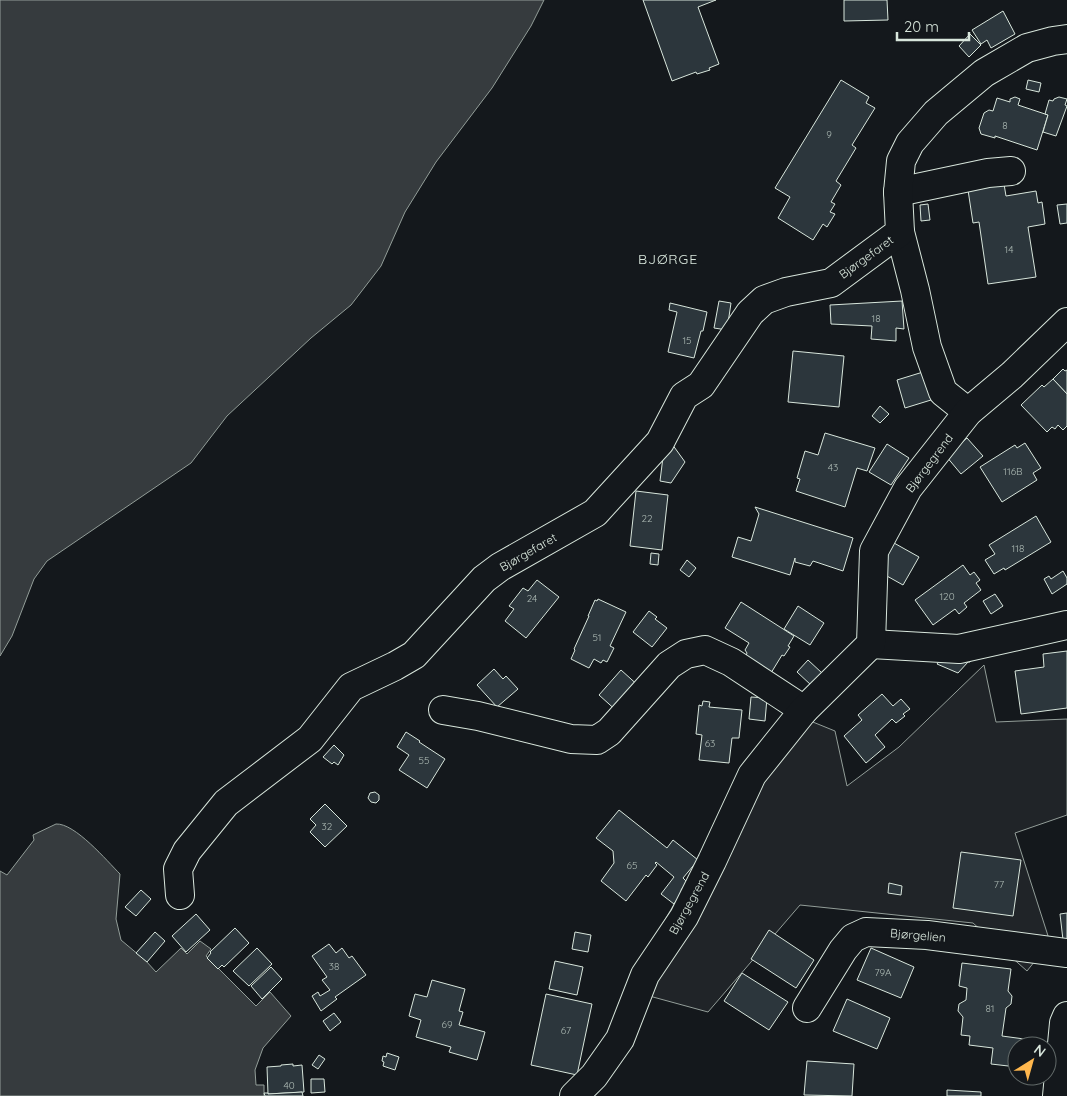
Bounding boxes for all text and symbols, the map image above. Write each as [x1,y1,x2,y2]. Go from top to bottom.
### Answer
scale bar [897,10,970,42]
text: 20 m [904,17,939,36]
house number: 8 [1002,119,1008,132]
house number: 9 [826,128,832,141]
street label: Bjørgefaret [836,232,896,282]
house number: 14 [1005,243,1013,256]
district label: BJØRGE [638,250,698,268]
house number: 18 [871,312,881,325]
house number: 15 [682,334,692,347]
street label: Bjørgegrend [902,431,956,495]
house number: 43 [828,461,838,474]
house number: 116B [1003,465,1023,478]
house number: 22 [641,512,653,525]
street label: Bjørgefaret [497,530,559,574]
house number: 118 [1012,542,1024,555]
house number: 120 [939,590,955,603]
house number: 24 [527,592,537,605]
house number: 51 [592,631,602,644]
house number: 63 [705,737,715,750]
house number: 55 [419,754,429,767]
house number: 32 [322,820,333,833]
house number: 65 [627,859,637,872]
street label: Bjørgegrend [666,869,712,937]
house number: 77 [994,878,1004,891]
street label: Bjørgelien [890,925,946,945]
house number: 38 [329,960,339,973]
house number: 79A [874,966,892,979]
house number: 81 [985,1002,995,1015]
house number: 69 [442,1018,453,1031]
house number: 67 [561,1024,571,1037]
north arrow [1007,1036,1057,1086]
text: N [1030,1040,1049,1061]
house number: 40 [283,1079,295,1092]

